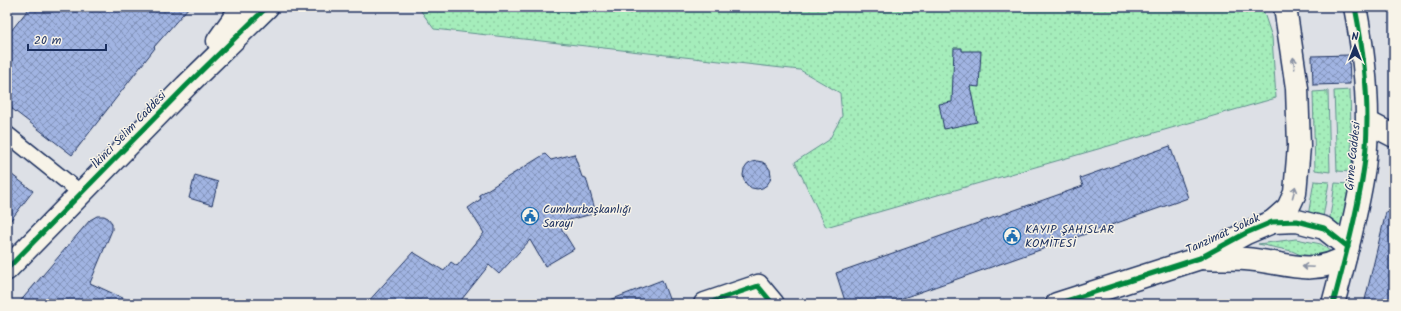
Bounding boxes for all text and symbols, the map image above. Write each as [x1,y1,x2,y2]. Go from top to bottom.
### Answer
scale bar [28,26,106,52]
north arrow [1335,26,1375,66]
text: N [1352,28,1359,46]
text: 20 m [34,31,62,50]
one-way arrow [1290,57,1298,70]
street label: İkinci Selim Caddesi [87,86,172,173]
street label: Girne Caddesi [1340,120,1366,191]
one-way arrow [1291,186,1298,199]
place label: Cumhurbaşkanlığı Sarayı [543,200,631,233]
public building icon: Cumhurbaşkanlığı Sarayı [520,206,540,226]
street label: Tanzimat Sokak [1183,208,1264,259]
place label: KAYIP ŞAHISLAR KOMİTESİ [1025,220,1114,253]
public building icon: KAYIP ŞAHISLAR KOMİTESİ [1002,226,1022,246]
one-way arrow [1302,264,1315,271]

